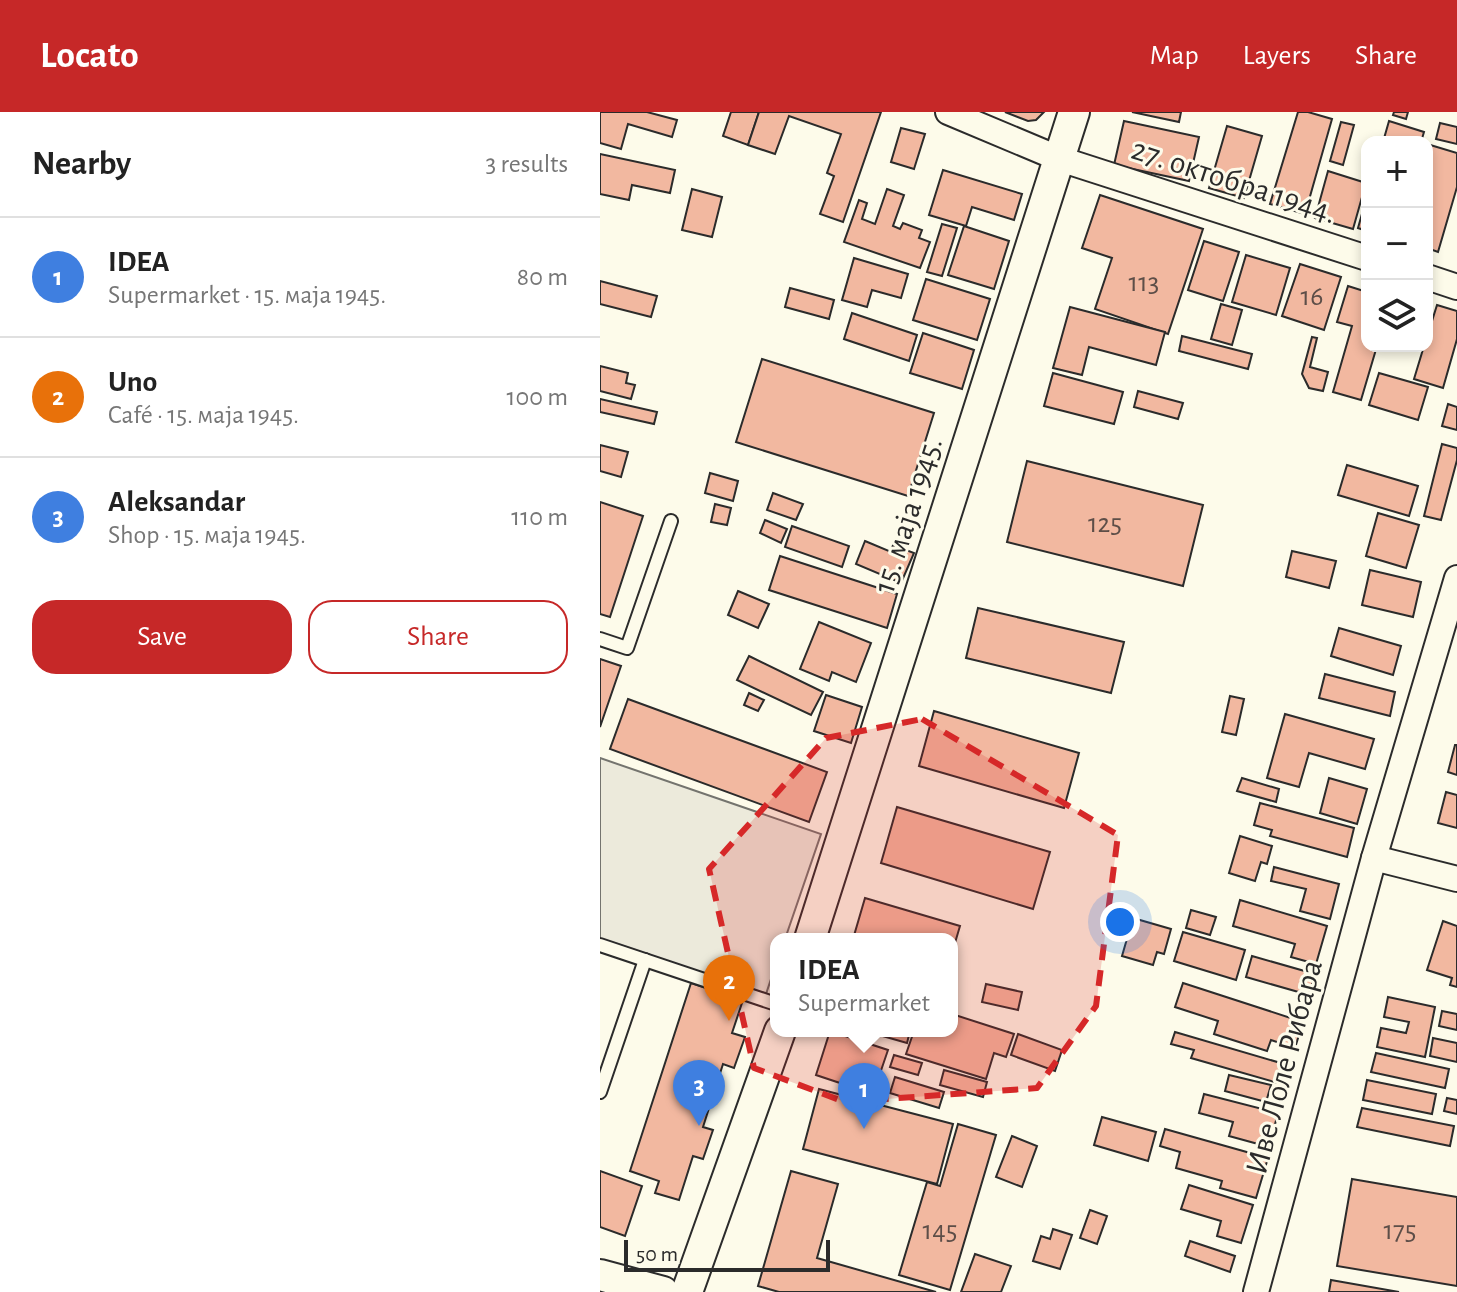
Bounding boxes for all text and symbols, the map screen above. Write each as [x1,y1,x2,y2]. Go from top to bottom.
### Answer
text: Locato [40,37,139,75]
text: Map [1150,42,1199,70]
text: Layers [1243,42,1311,70]
text: Share [1355,42,1417,70]
street label: 27. октобра 1944. [1128,133,1340,229]
map controls [1361,136,1433,352]
button: + [1361,136,1433,208]
text: Nearby [32,147,131,181]
text: 3 results [485,151,568,177]
button: − [1361,208,1433,280]
text: IDEA [108,247,170,277]
text: 1 [53,264,63,290]
text: 80 m [517,264,568,290]
house number: 113 [1129,269,1159,297]
button: layers [1361,280,1433,352]
text: Supermarket · 15. маја 1945. [108,282,386,308]
house number: 16 [1301,283,1323,311]
text: Uno [108,367,157,397]
text: 2 [52,384,64,410]
text: 100 m [507,384,568,410]
text: Café · 15. маја 1945. [108,402,299,428]
street label: 15. маја 1945. [868,433,948,597]
text: Aleksandar [108,487,245,517]
text: 3 [52,504,64,530]
text: 110 m [511,504,568,530]
house number: 125 [1088,510,1122,538]
text: Shop · 15. маја 1945. [108,522,306,548]
button: Save [32,600,292,674]
button: Share [308,600,568,674]
your location [1100,902,1140,942]
popup [770,933,958,1037]
pin: 2 [703,955,755,1021]
text: IDEA [798,955,860,985]
street label: Иве Лоле Рибара [1240,956,1328,1178]
text: Supermarket [798,990,930,1016]
pin: 3 [673,1060,725,1126]
pin: 1 [838,1063,890,1129]
house number: 145 [923,1217,957,1245]
house number: 175 [1383,1217,1417,1245]
scale bar [624,1236,830,1272]
text: 50 m [636,1243,678,1265]

